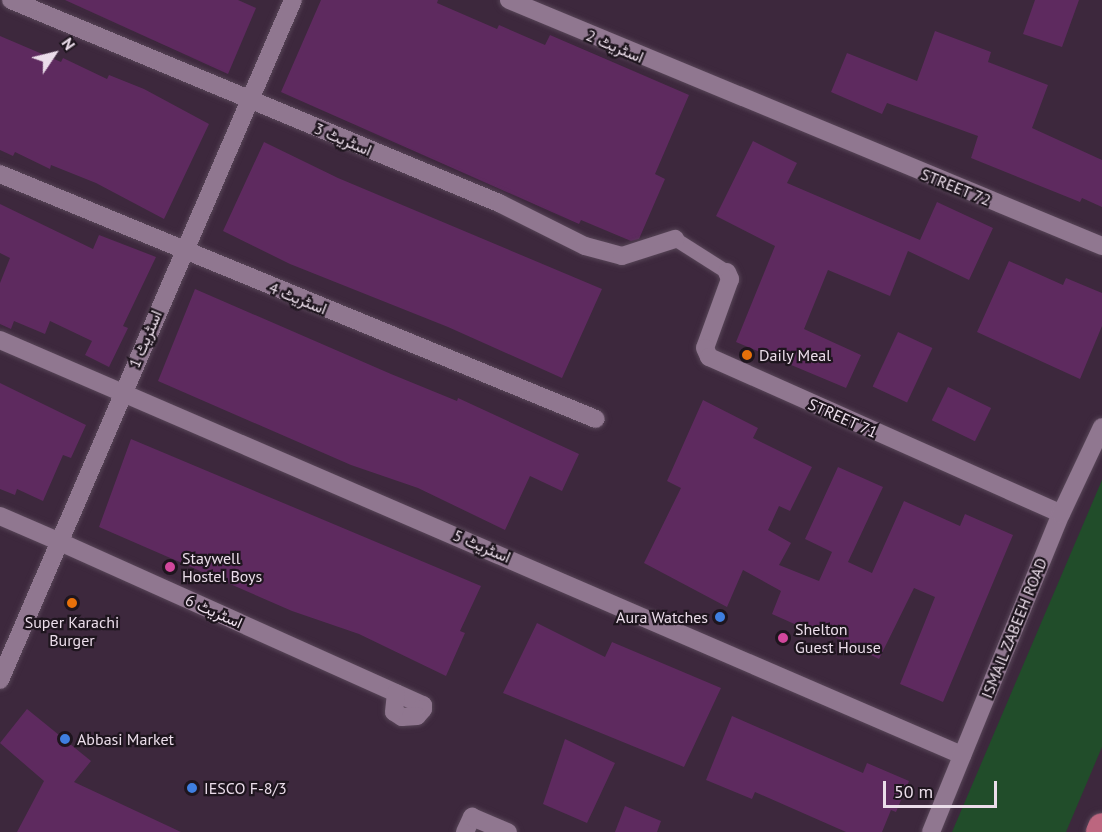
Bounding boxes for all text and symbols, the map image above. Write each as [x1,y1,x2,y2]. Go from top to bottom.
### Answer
north arrow [24,24,84,84]
street label: اسٹریٹ 2 [583,25,647,67]
text: N [58,34,80,54]
street label: اسٹریٹ 3 [311,118,375,160]
street label: STREET 72 [918,164,994,210]
street label: اسٹریٹ 4 [266,278,330,318]
street label: اسٹریٹ 1 [124,307,166,371]
place label: Daily Meal [759,345,831,365]
marker: Daily Meal [740,348,754,362]
street label: STREET 71 [805,394,881,442]
street label: اسٹریٹ 5 [450,525,514,567]
place label: Staywell Hostel Boys [182,548,262,586]
street label: ISMAIL ZABEEH ROAD [977,554,1051,702]
marker: Staywell Hostel Boys [163,560,177,574]
street label: اسٹریٹ 6 [182,590,246,632]
marker: Super Karachi Burger [65,596,79,610]
place label: Aura Watches [616,607,708,627]
marker: Aura Watches [713,610,727,624]
place label: Super Karachi Burger [25,612,119,650]
place label: Shelton Guest House [795,619,881,657]
marker: Shelton Guest House [776,631,790,645]
place label: Abbasi Market [77,729,174,749]
marker: Abbasi Market [58,732,72,746]
scale bar [886,769,1000,807]
place label: IESCO F-8/3 [204,778,287,798]
text: 50 m [894,780,933,803]
marker: IESCO F-8/3 [185,781,199,795]

